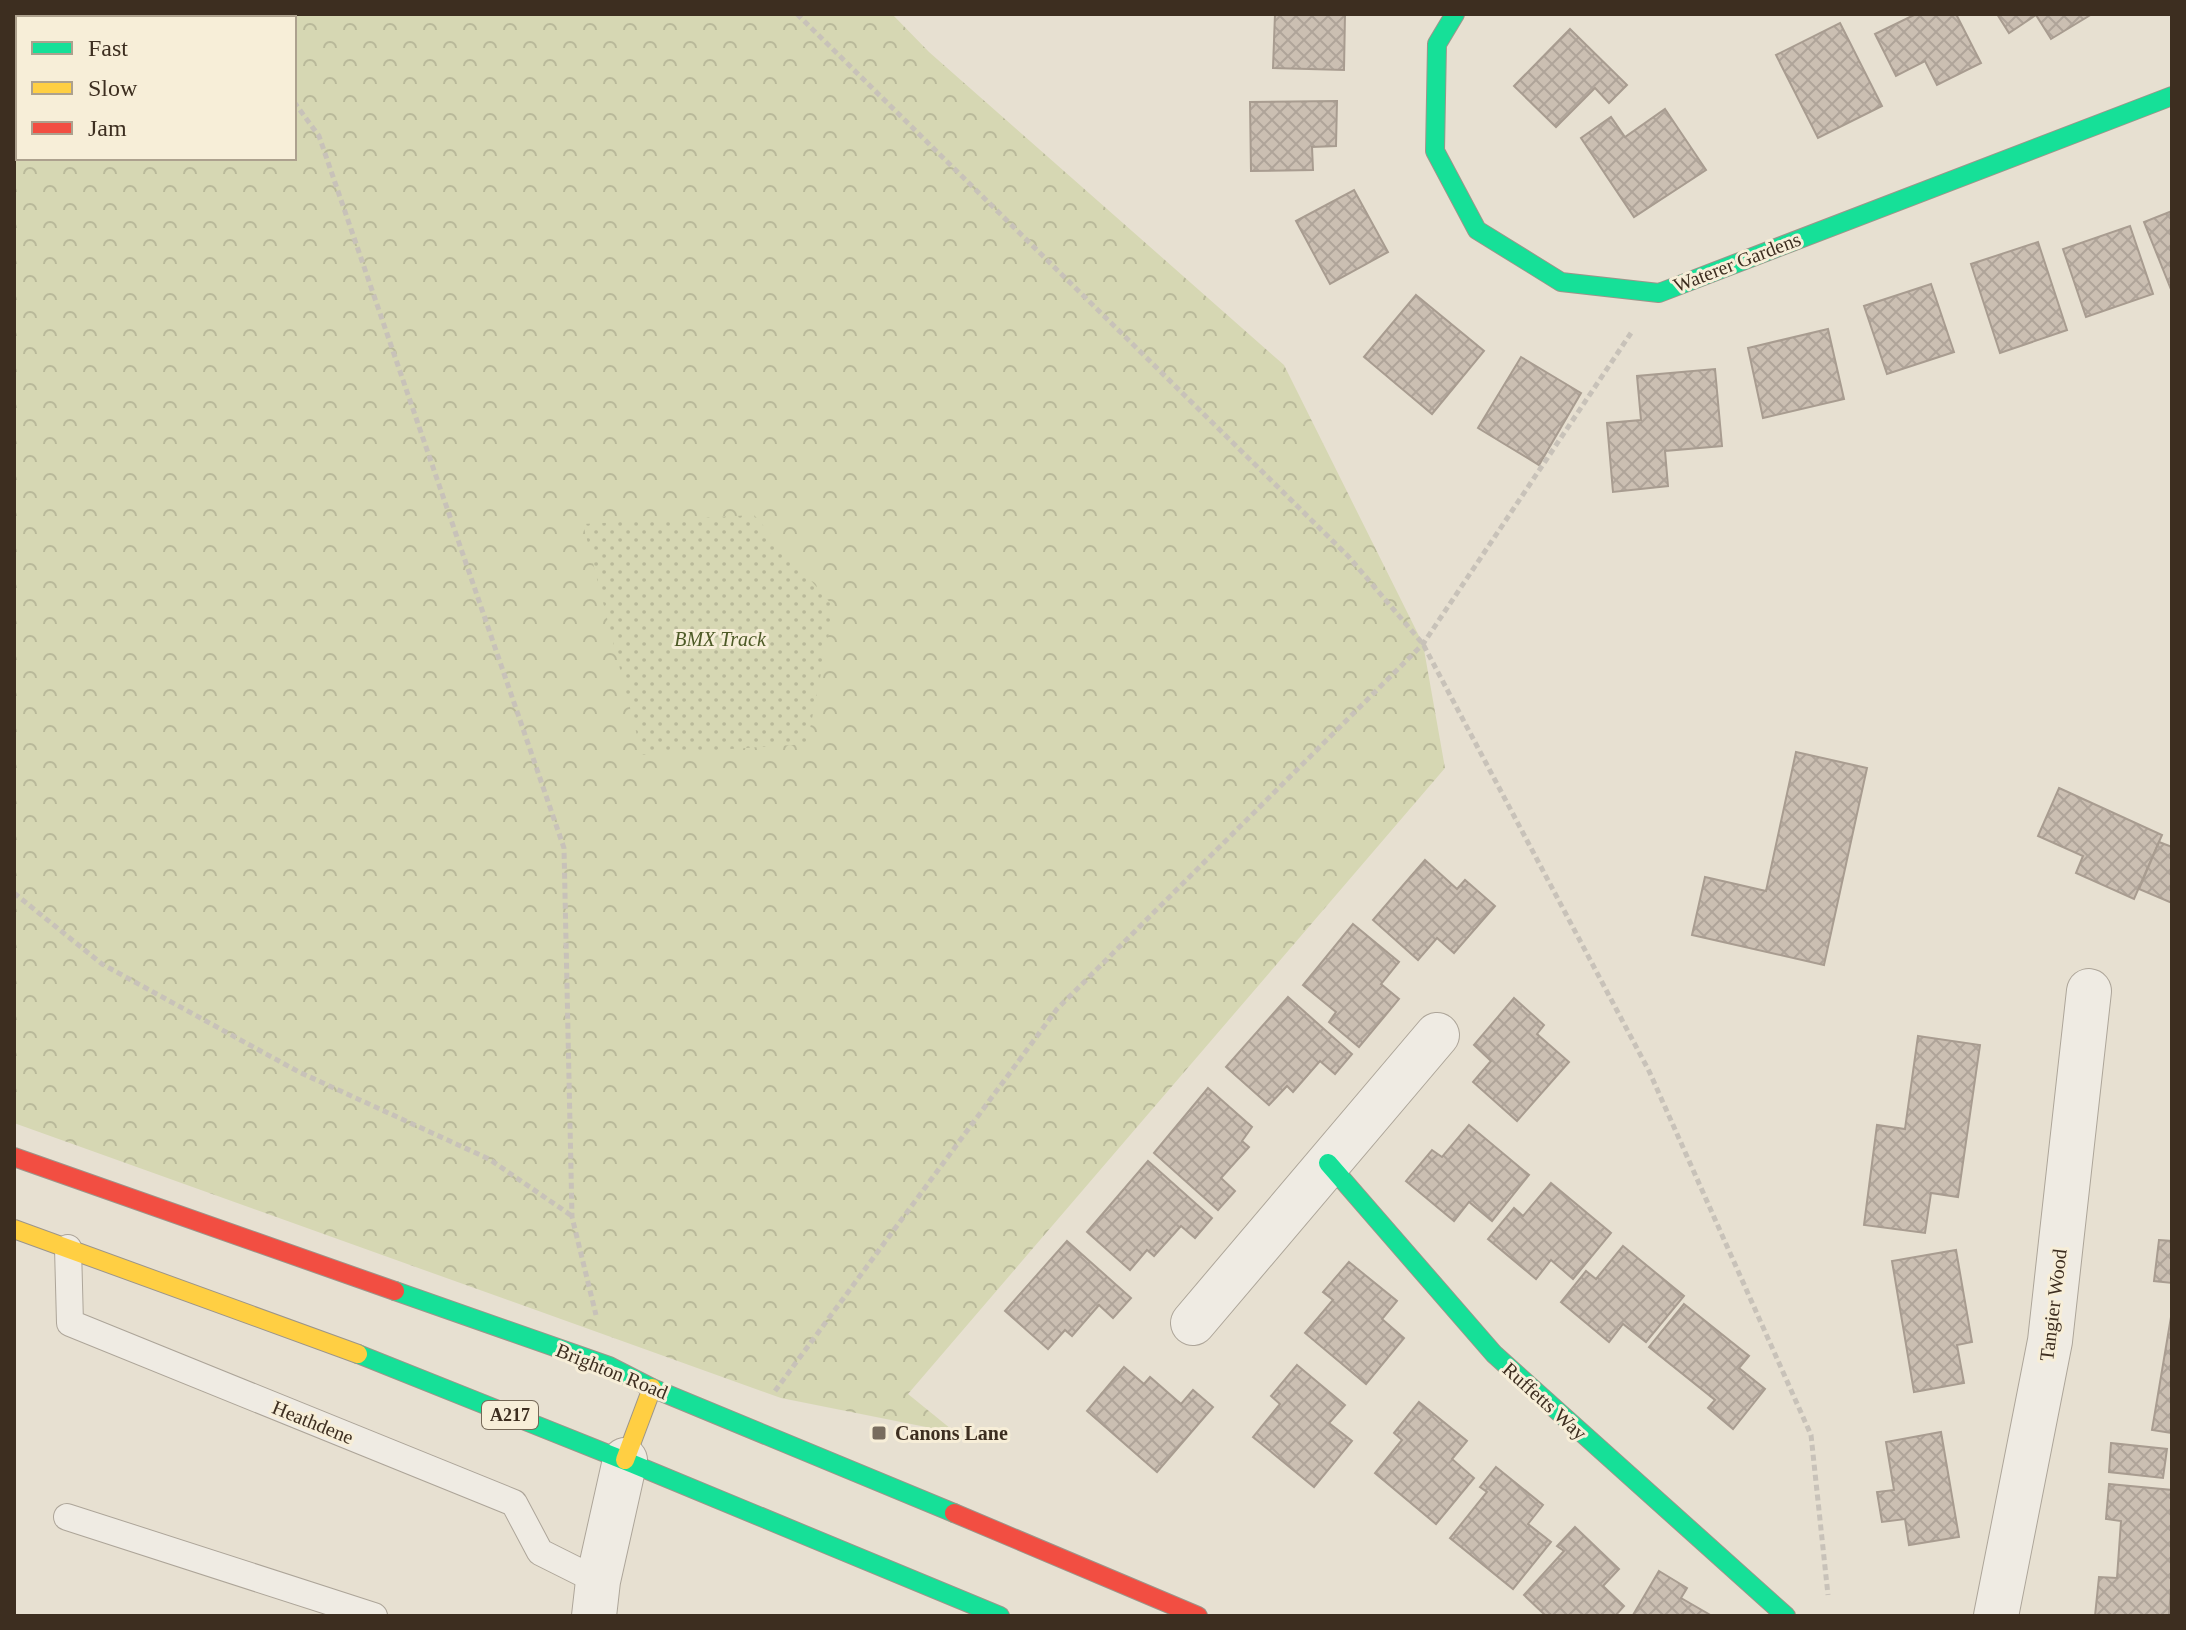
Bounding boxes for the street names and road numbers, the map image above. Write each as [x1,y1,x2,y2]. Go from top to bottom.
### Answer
street label: Waterer Gardens [1670,228,1804,296]
street label: Tangier Wood [2035,1248,2072,1362]
street label: Brighton Road [553,1339,671,1404]
street label: Ruffetts Way [1498,1358,1591,1445]
street label: Heathdene [269,1396,357,1448]
road number: A217 [482,1401,538,1429]

